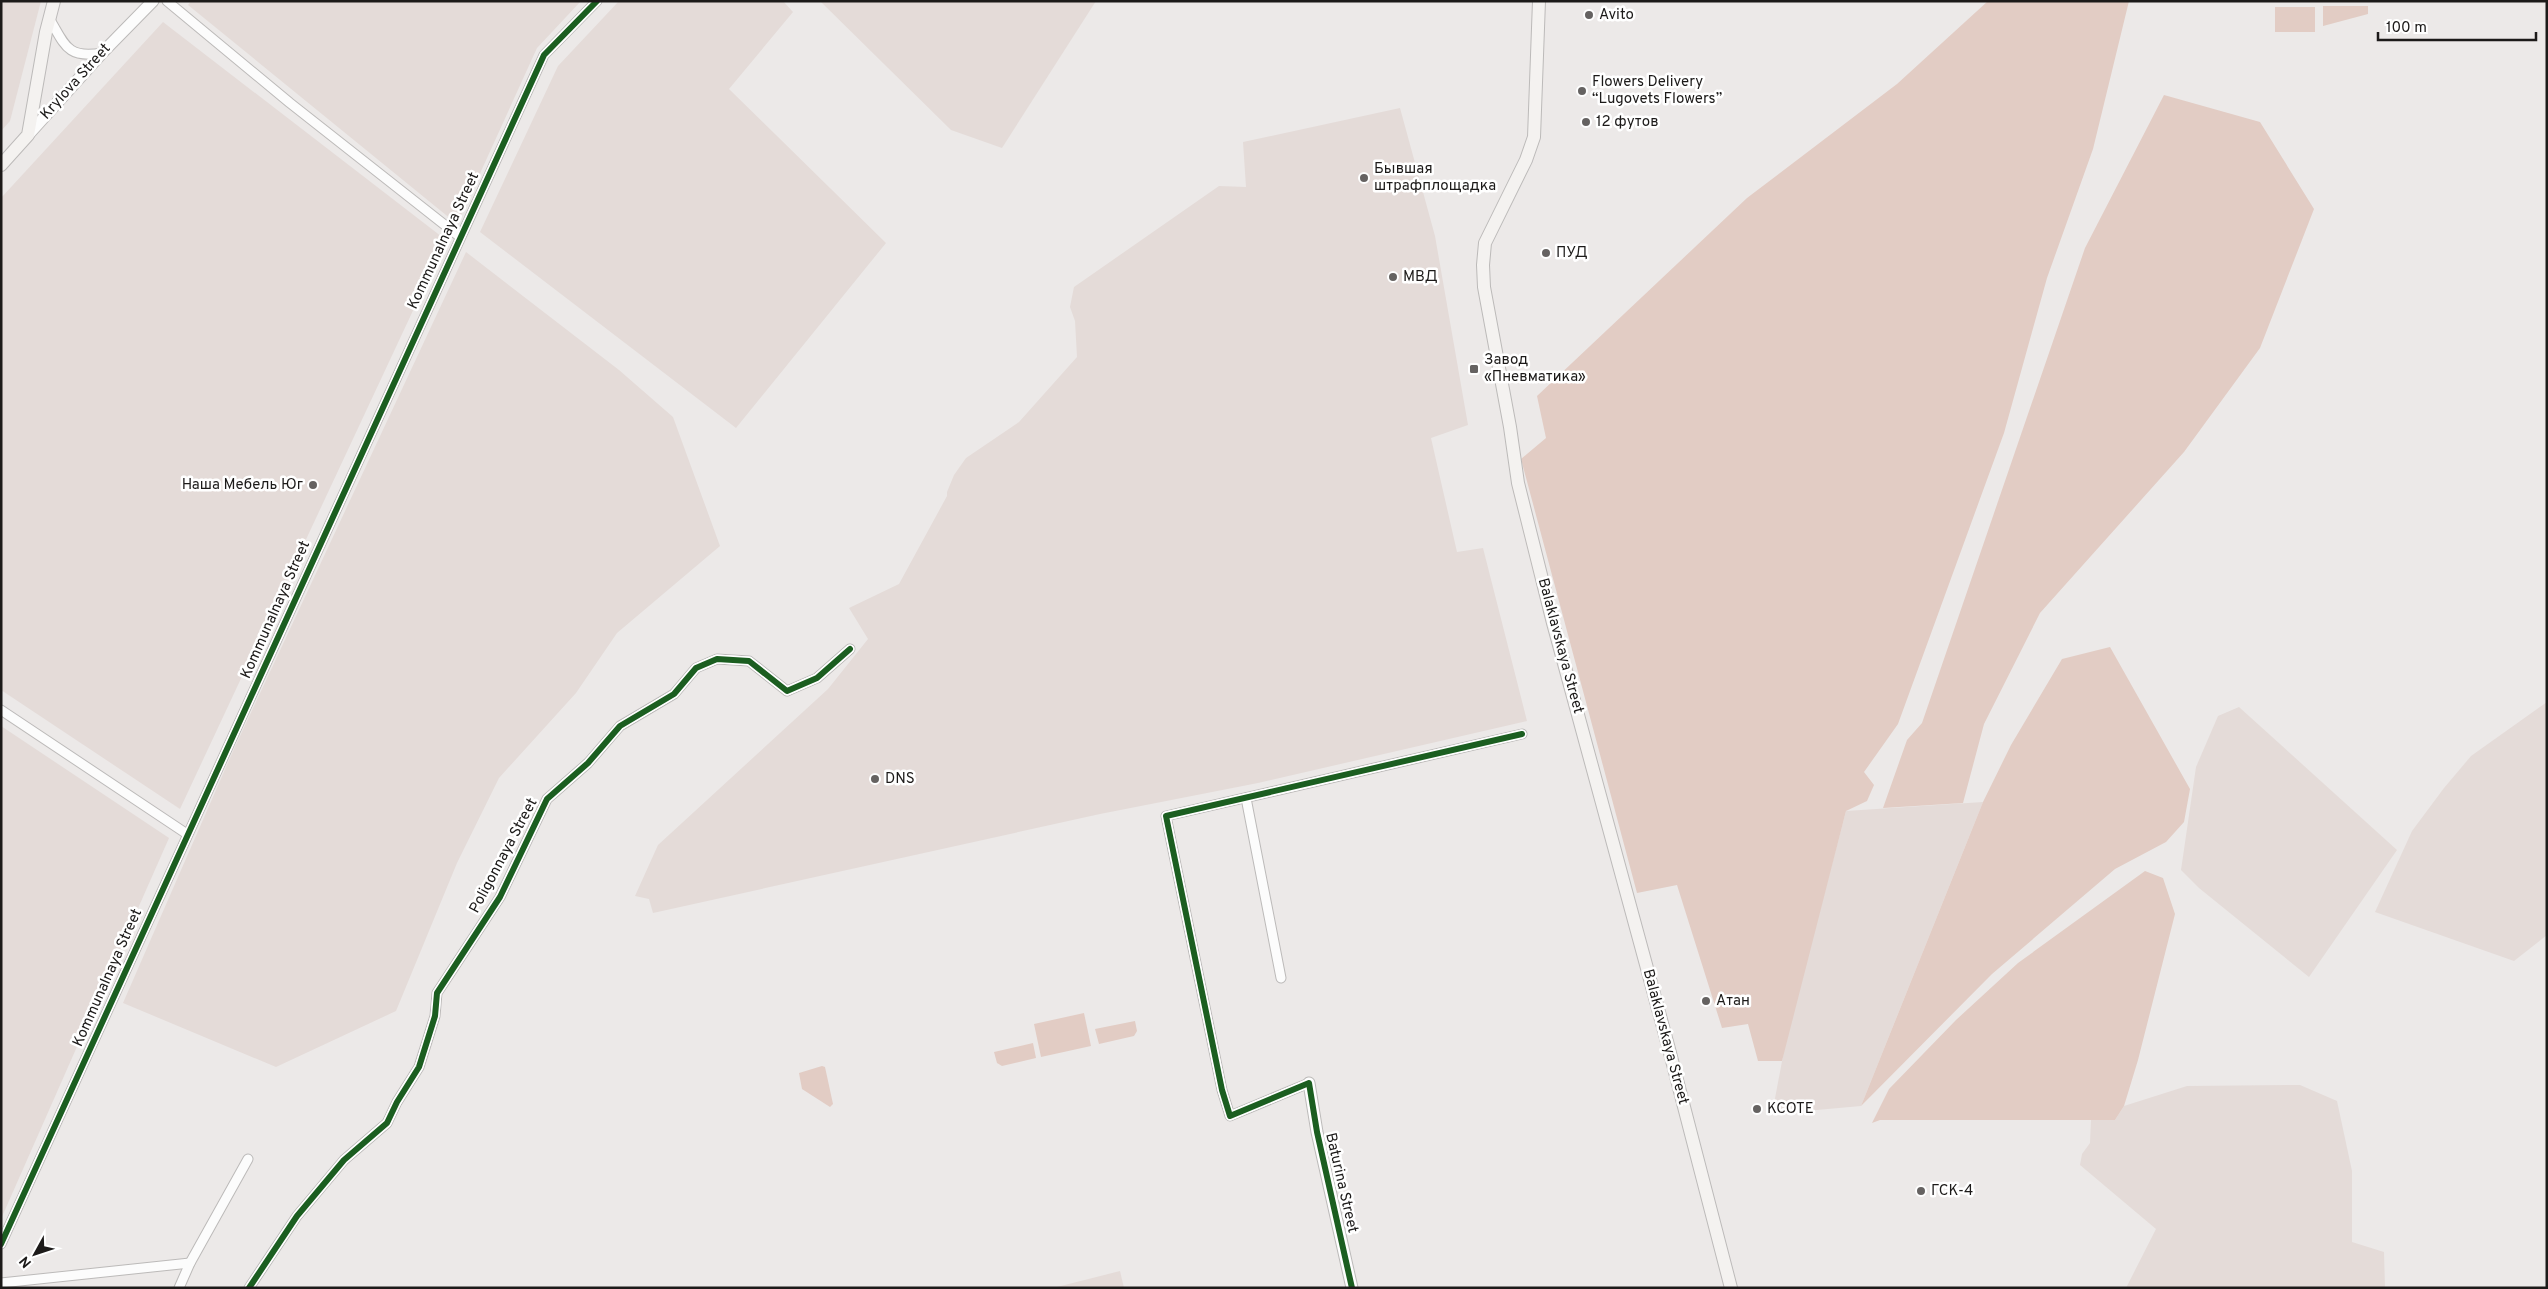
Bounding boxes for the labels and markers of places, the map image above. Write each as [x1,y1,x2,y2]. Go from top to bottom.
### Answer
place label: Avito [1599,6,1634,25]
marker: Avito [1583,9,1595,21]
place label: Flowers Delivery “Lugovets Flowers” [1592,73,1722,109]
marker: Flowers Delivery “Lugovets Flowers” [1576,85,1588,97]
place label: 12 футов [1596,113,1659,132]
marker: 12 футов [1580,116,1592,128]
place label: Бывшая штрафплощадка [1374,160,1496,196]
marker: Бывшая штрафплощадка [1358,172,1370,184]
place label: ПУД [1556,244,1588,263]
marker: ПУД [1540,247,1552,259]
place label: МВД [1403,268,1438,287]
marker: МВД [1387,271,1399,283]
place label: Завод «Пневматика» [1484,351,1586,387]
marker: Завод «Пневматика» [1468,363,1480,375]
place label: Наша Мебель Юг [182,476,303,495]
marker: Наша Мебель Юг [307,479,319,491]
place label: DNS [885,770,915,789]
marker: DNS [869,773,881,785]
place label: Атан [1716,992,1750,1011]
marker: Атан [1700,995,1712,1007]
place label: KCOTE [1767,1100,1814,1119]
marker: KCOTE [1751,1103,1763,1115]
place label: ГСК-4 [1931,1182,1973,1201]
marker: ГСК-4 [1915,1185,1927,1197]

